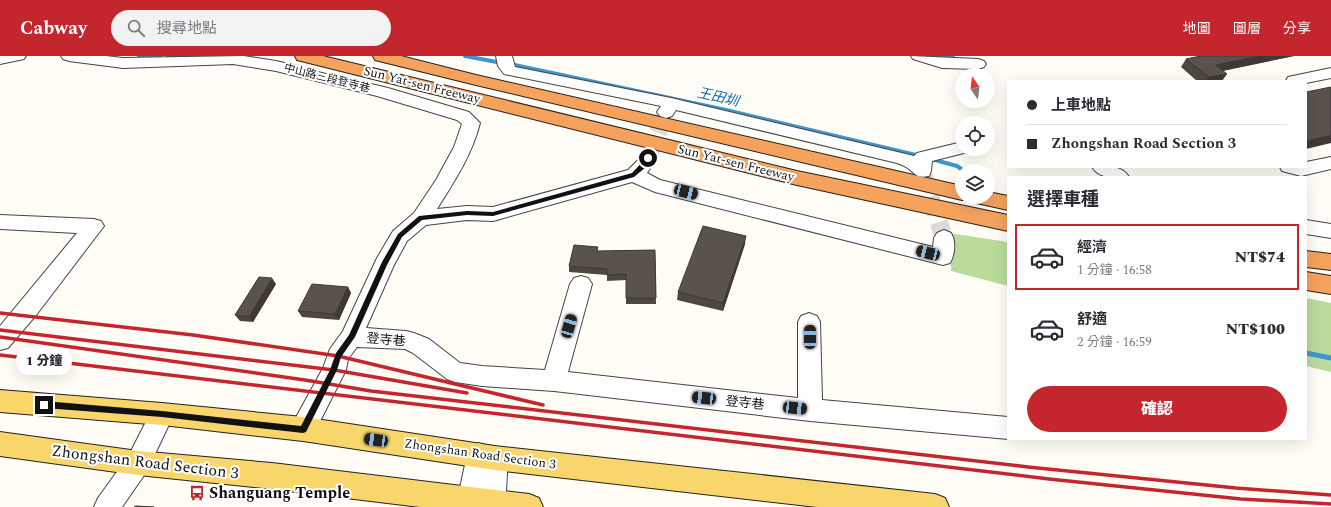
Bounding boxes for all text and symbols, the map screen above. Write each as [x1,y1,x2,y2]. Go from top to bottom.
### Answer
search box [111,10,391,46]
text: Cabway [20,14,87,43]
icon: search [125,17,147,39]
text: 搜尋地點 [157,17,217,40]
text: 地圖 [1183,18,1211,39]
text: 圖層 [1233,18,1261,39]
text: 分享 [1283,18,1311,39]
street label: 中山路三段登寺巷 [282,59,372,97]
street label: Sun Yat-sen Freeway [362,61,483,109]
north arrow [955,68,995,108]
map controls [955,68,995,204]
water label: 王田圳 [695,82,743,112]
text: 上車地點 [1051,94,1111,117]
button: locate [955,116,995,156]
text: Zhongshan Road Section 3 [1051,132,1236,155]
street label: Sun Yat-sen Freeway [676,139,797,187]
route start [639,149,657,167]
button: layers [955,164,995,204]
car [673,183,699,201]
text: 選擇車種 [1027,186,1099,213]
text: 經濟 [1077,236,1107,259]
icon: car [1029,239,1065,275]
car [915,244,941,262]
text: NT$74 [1235,246,1285,269]
text: 1 分鐘 · 16:58 [1077,260,1152,280]
text: 舒適 [1077,308,1107,331]
icon: car [1029,311,1065,347]
car [560,313,578,339]
text: NT$100 [1226,318,1285,341]
car [804,325,816,349]
street label: 登寺巷 [366,328,406,352]
text: 2 分鐘 · 16:59 [1077,332,1152,352]
callout: 1 分鐘 [16,347,72,375]
text: 1 分鐘 [25,351,63,371]
button: 確認 [1027,386,1287,432]
car [691,391,717,405]
street label: 登寺巷 [725,391,765,415]
route end [35,396,53,414]
car [782,401,808,415]
car [363,432,389,448]
street label: Zhongshan Road Section 3 [403,433,558,475]
street label: Zhongshan Road Section 3 [50,439,240,485]
place label: Shanguang Temple [209,481,350,505]
bus stop icon: Shanguang Temple [188,484,206,502]

